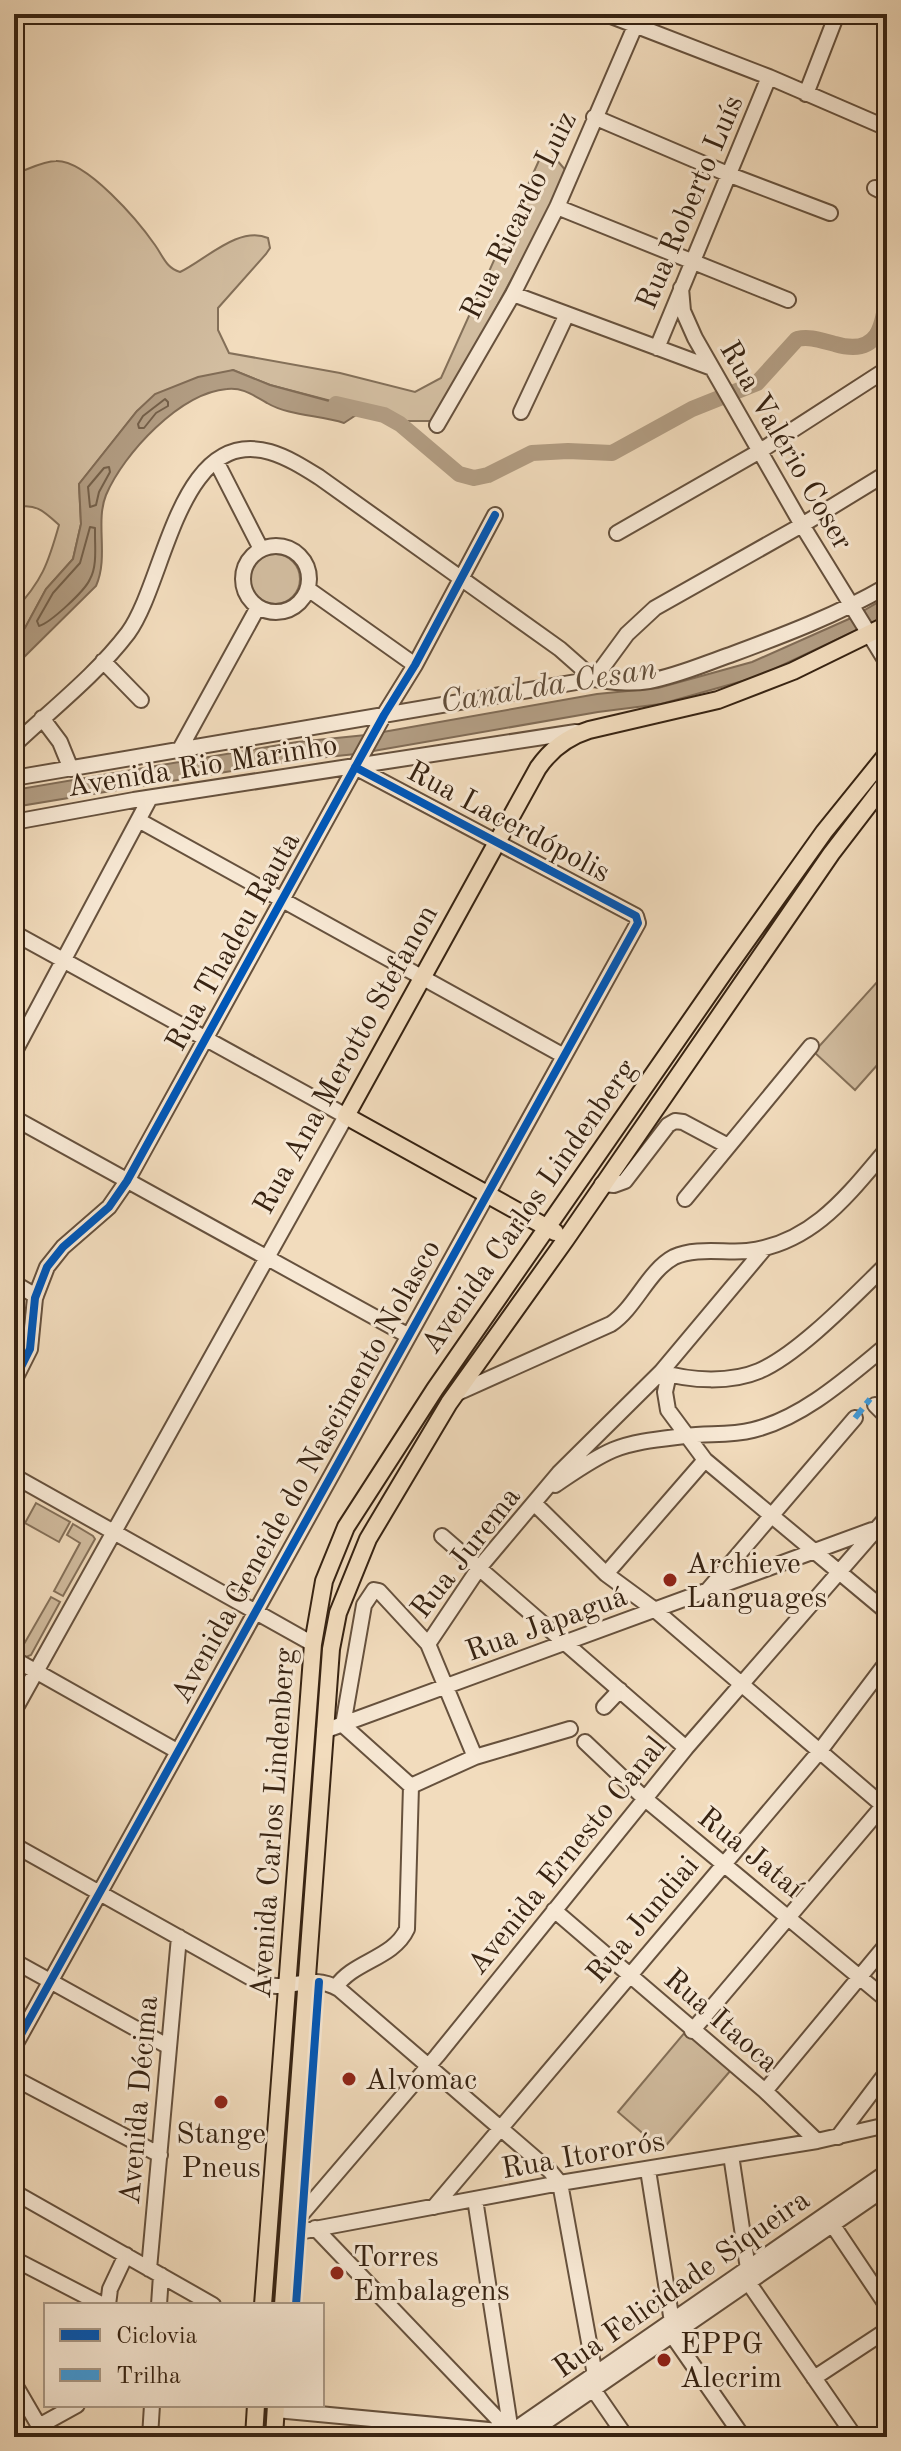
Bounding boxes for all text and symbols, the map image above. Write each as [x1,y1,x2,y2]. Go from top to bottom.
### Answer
street label: Rua Roberto Luís [632,91,749,314]
street label: Rua Ricardo Luiz [457,107,583,324]
street label: Rua Valério Coser [713,336,857,556]
water label: Canal da Cesan [438,654,659,720]
street label: Avenida Rio Marinho [65,731,340,803]
street label: Rua Lacerdópolis [402,757,614,889]
street label: Rua Thadeu Rauta [161,827,306,1056]
street label: Rua Ana Merotto Stefanon [249,900,444,1220]
street label: Avenida Carlos Lindenberg [416,1054,643,1360]
street label: Avenida Geneide do Nascimento Nolasco [167,1235,447,1709]
street label: Rua Jurema [406,1482,527,1625]
place label: Archieve Languages [686,1550,827,1614]
marker: Archieve Languages [661,1571,679,1589]
street label: Rua Japaguá [462,1582,631,1668]
street label: Avenida Carlos Lindenberg [247,1647,301,2000]
street label: Avenida Ernesto Canal [463,1732,672,1981]
street label: Rua Jataí [692,1803,809,1905]
street label: Rua Jundiai [582,1851,705,1990]
street label: Rua Itaoca [658,1964,784,2079]
street label: Avenida Décima [116,1994,164,2206]
place label: Alvomac [365,2066,477,2096]
marker: Alvomac [340,2070,358,2088]
marker: Stange Pneus [212,2093,230,2111]
place label: Stange Pneus [176,2120,266,2184]
street label: Rua Itororós [499,2127,667,2185]
street label: Rua Felicidade Siqueira [549,2185,816,2384]
place label: Torres Embalagens [353,2243,510,2307]
marker: Torres Embalagens [328,2264,346,2282]
legend [44,2303,324,2407]
text: Ciclovia [116,2325,198,2349]
place label: EPPG Alecrim [680,2330,782,2394]
marker: EPPG Alecrim [655,2351,673,2369]
text: Trilha [116,2365,181,2389]

